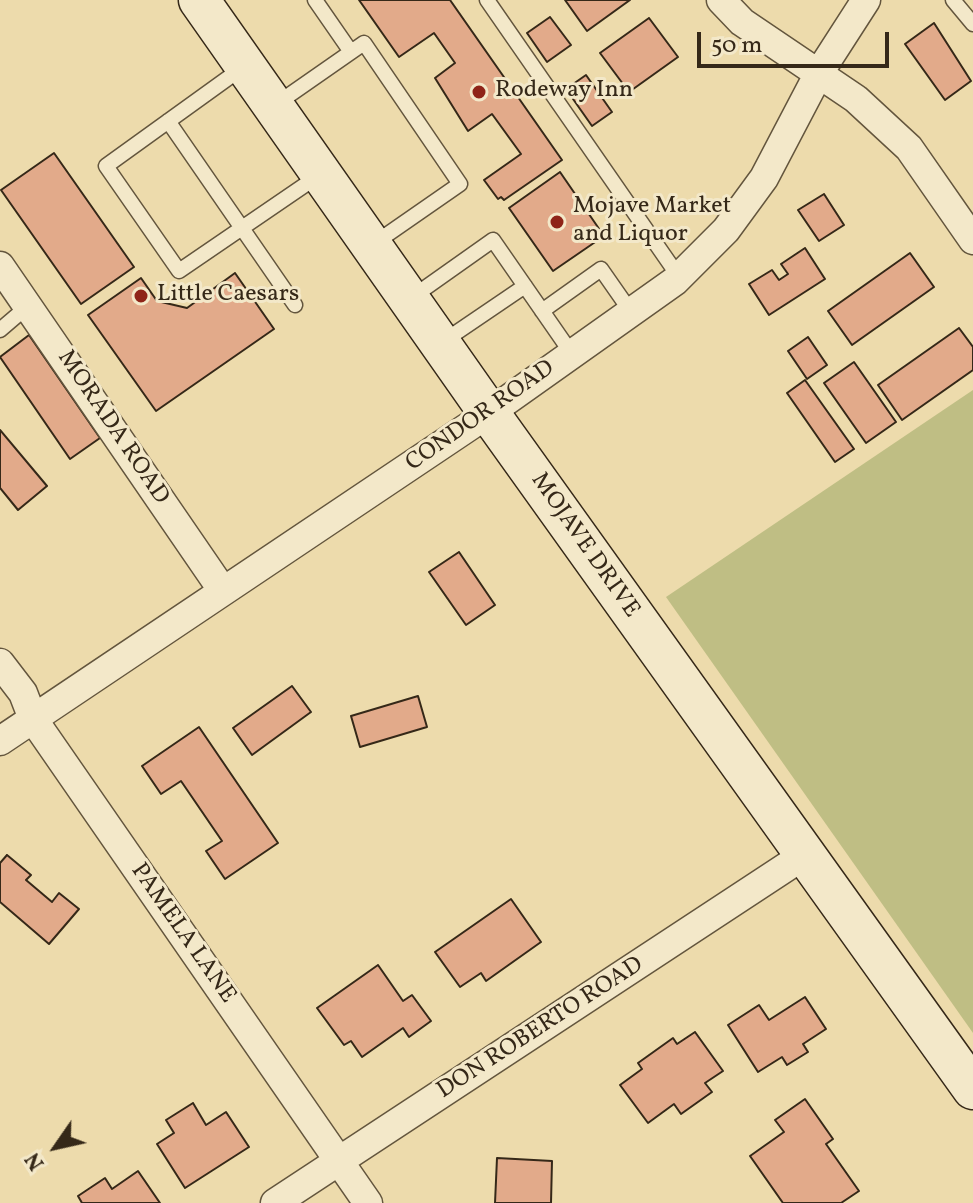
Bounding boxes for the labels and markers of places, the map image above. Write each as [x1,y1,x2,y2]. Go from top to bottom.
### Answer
place label: Rodeway Inn [495,78,633,106]
marker: Rodeway Inn [470,83,488,101]
place label: Mojave Market and Liquor [573,194,731,250]
marker: Mojave Market and Liquor [548,213,566,231]
place label: Little Caesars [157,282,299,310]
marker: Little Caesars [132,287,150,305]

